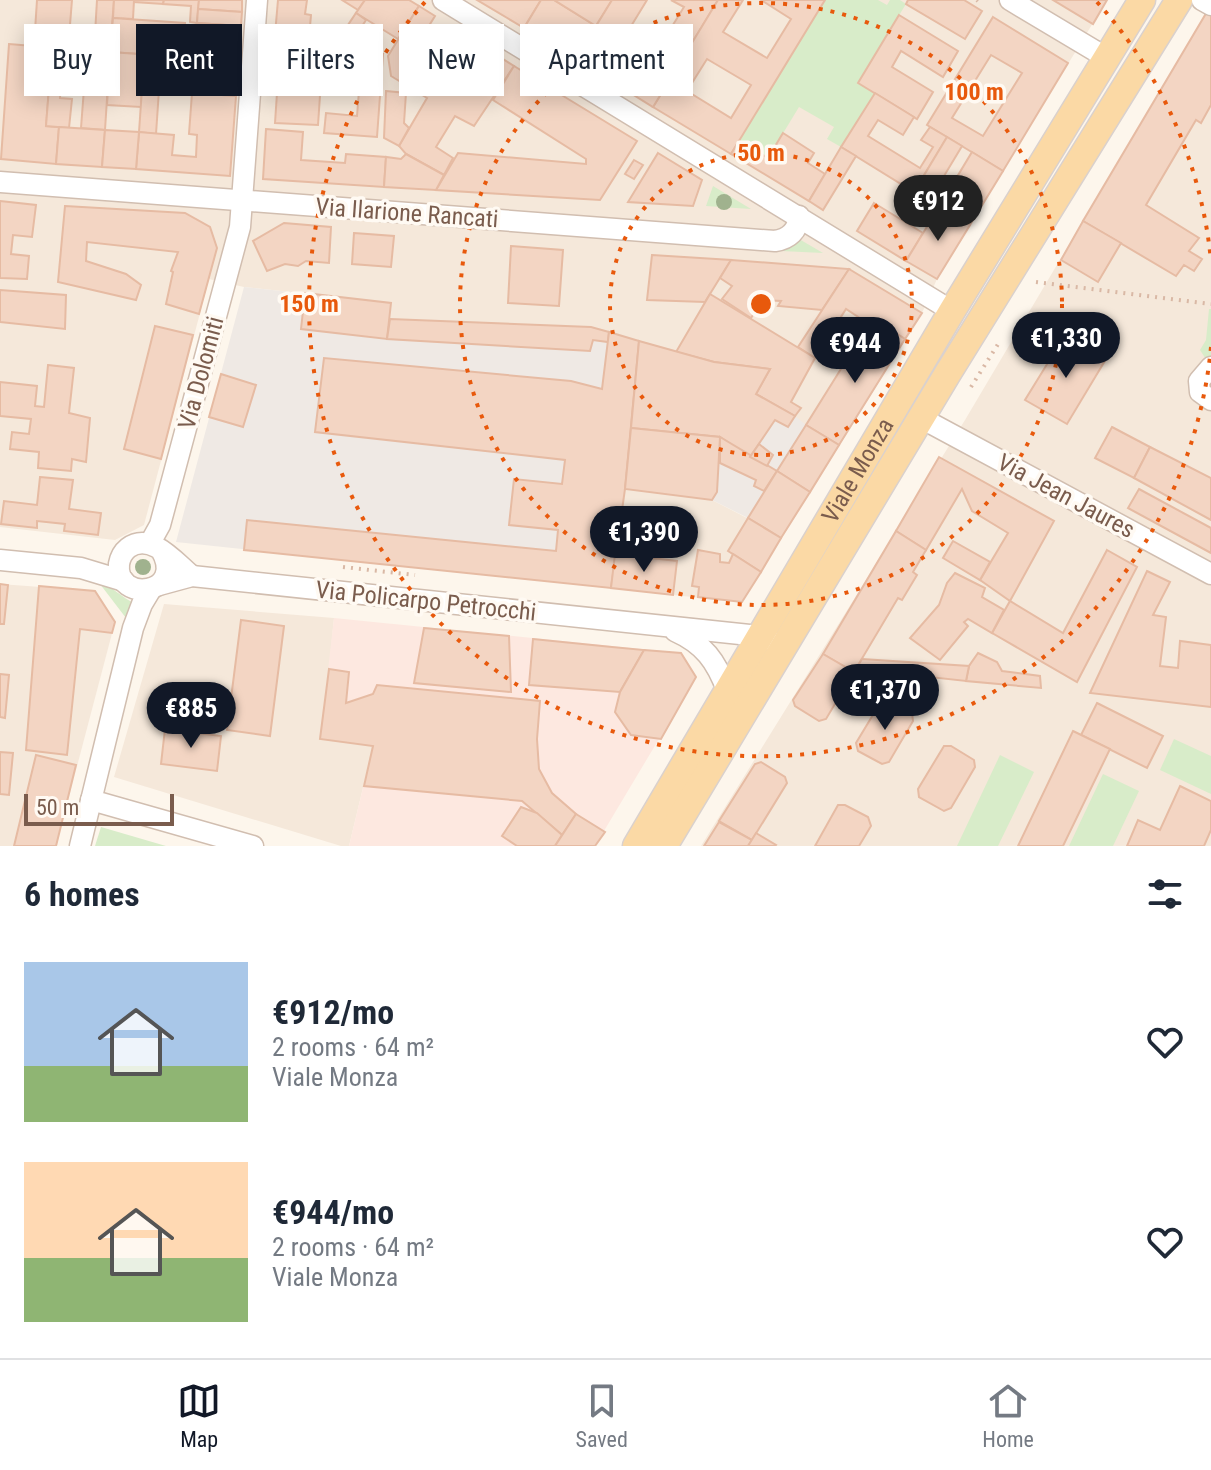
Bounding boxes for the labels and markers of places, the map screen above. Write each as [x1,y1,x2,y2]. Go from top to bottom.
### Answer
pin: €912 [891,175,985,243]
centre of rings [747,290,775,318]
pin: €1,330 [1001,312,1131,380]
pin: €944 [808,317,902,385]
pin: €1,390 [579,506,709,574]
pin: €1,370 [820,664,950,732]
pin: €885 [144,682,238,750]

